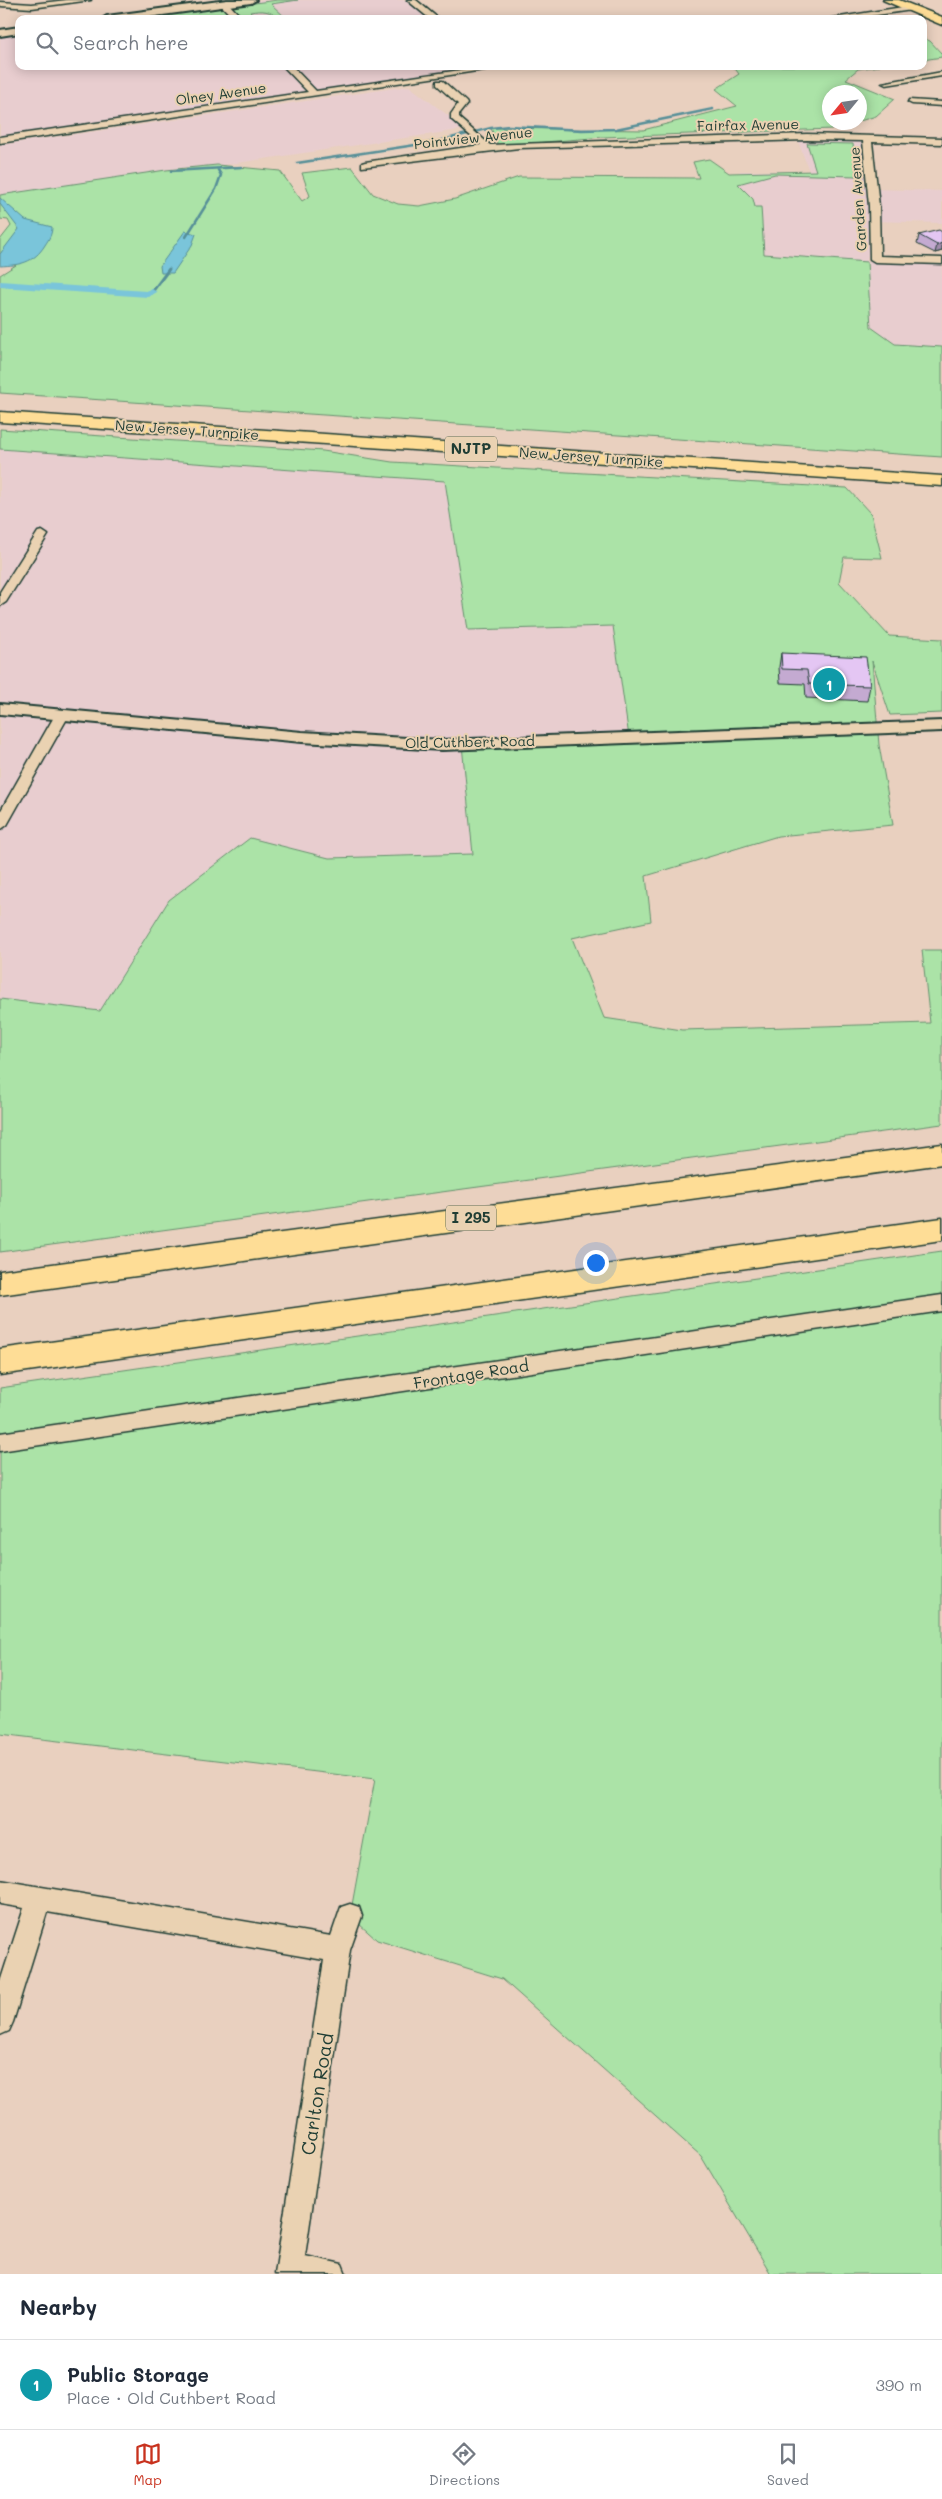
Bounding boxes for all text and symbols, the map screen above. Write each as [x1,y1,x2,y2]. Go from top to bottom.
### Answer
search box [15,15,927,70]
icon: search [33,29,61,57]
text: Search here [73,30,189,55]
street label: Olney Avenue [174,78,267,109]
north arrow [822,85,867,130]
street label: Fairfax Avenue [697,114,799,135]
street label: Pointview Avenue [413,122,533,153]
street label: Garden Avenue [844,146,871,252]
street label: New Jersey Turnpike [114,415,260,444]
road number: NJTP [445,436,497,462]
street label: New Jersey Turnpike [518,442,664,471]
pin: 1 [813,665,845,703]
street label: Old Cuthbert Road [405,731,535,752]
road number: I 295 [446,1206,496,1230]
your location [583,1250,609,1276]
street label: Frontage Road [412,1354,530,1393]
street label: Carlton Road [295,2031,338,2157]
text: Nearby [20,2293,97,2320]
text: Public Storage [67,2362,209,2387]
text: 1 [32,2374,40,2395]
text: 390 m [875,2374,922,2395]
text: Place · Old Cuthbert Road [67,2387,276,2408]
tab: Map [133,2440,162,2489]
tab: Directions [429,2440,500,2489]
tab: Saved [767,2440,809,2489]

